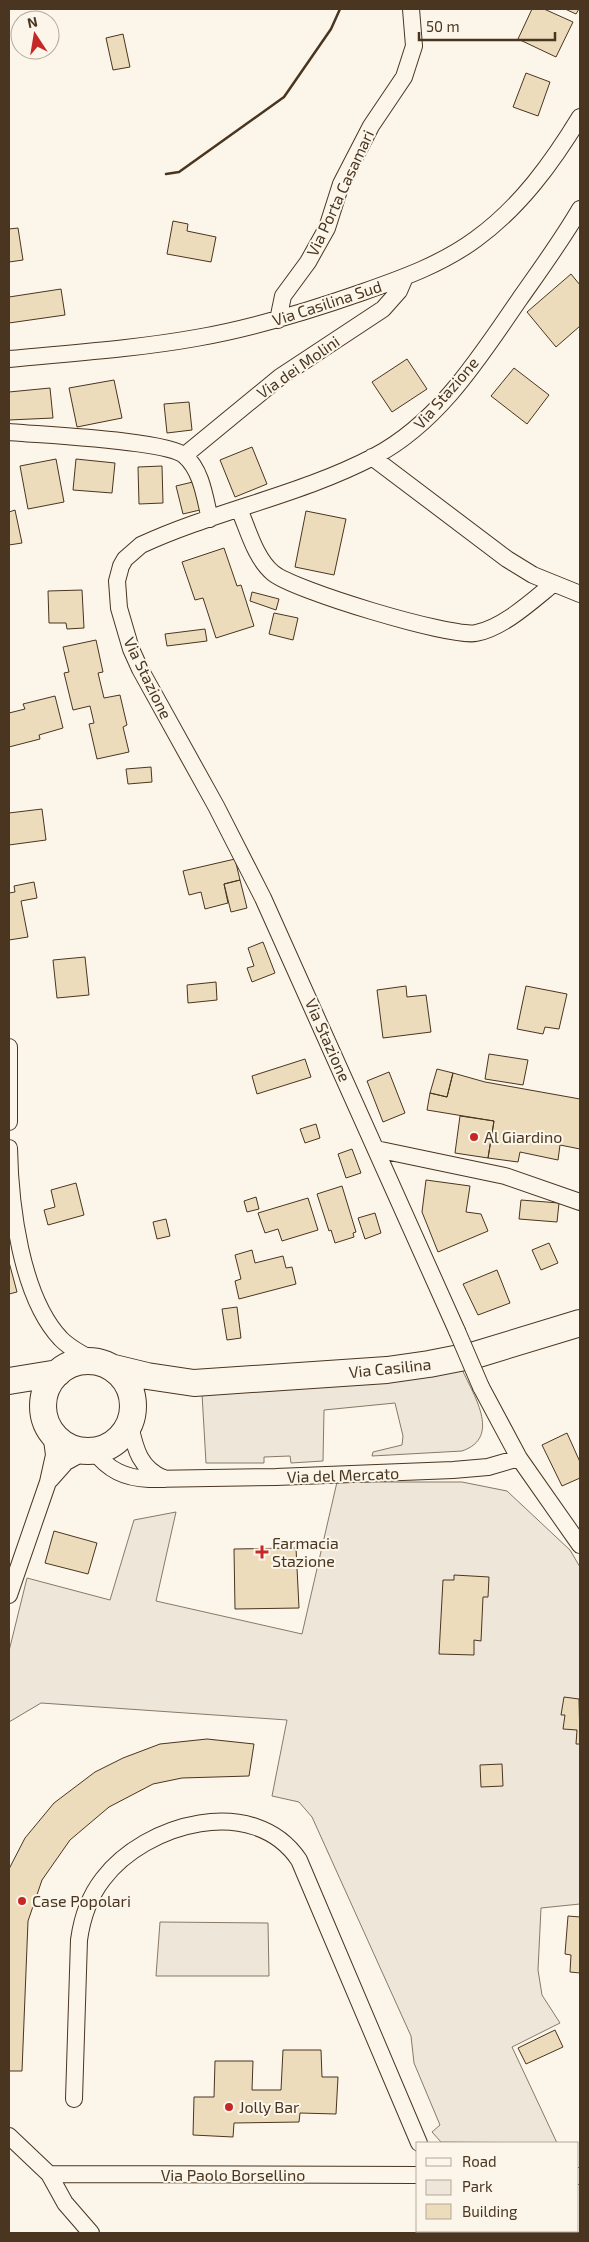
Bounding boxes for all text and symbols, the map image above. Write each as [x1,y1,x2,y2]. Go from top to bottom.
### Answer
north arrow [10,10,60,60]
scale bar [419,10,555,42]
text: N [25,12,39,31]
text: 50 m [426,17,460,35]
street label: Via Porta Casamari [302,127,377,259]
street label: Via Casilina Sud [270,276,384,329]
street label: Via dei Molini [253,331,343,402]
street label: Via Stazione [409,353,482,432]
street label: Via Stazione [120,634,176,722]
street label: Via Stazione [302,995,355,1084]
place label: Al Giardino [484,1127,562,1146]
marker: Al Giardino [468,1131,480,1143]
street label: Via Casilina [348,1354,432,1381]
street label: Via del Mercato [286,1463,399,1486]
place label: Farmacia Stazione [272,1533,339,1570]
marker: Farmacia Stazione [256,1546,268,1558]
place label: Case Popolari [32,1891,131,1910]
marker: Case Popolari [16,1895,28,1907]
place label: Jolly Bar [239,2097,300,2116]
marker: Jolly Bar [223,2101,235,2113]
legend [416,2142,579,2232]
text: Road [462,2152,497,2170]
street label: Via Paolo Borsellino [161,2165,305,2184]
text: Park [462,2177,493,2195]
text: Building [462,2202,518,2220]

